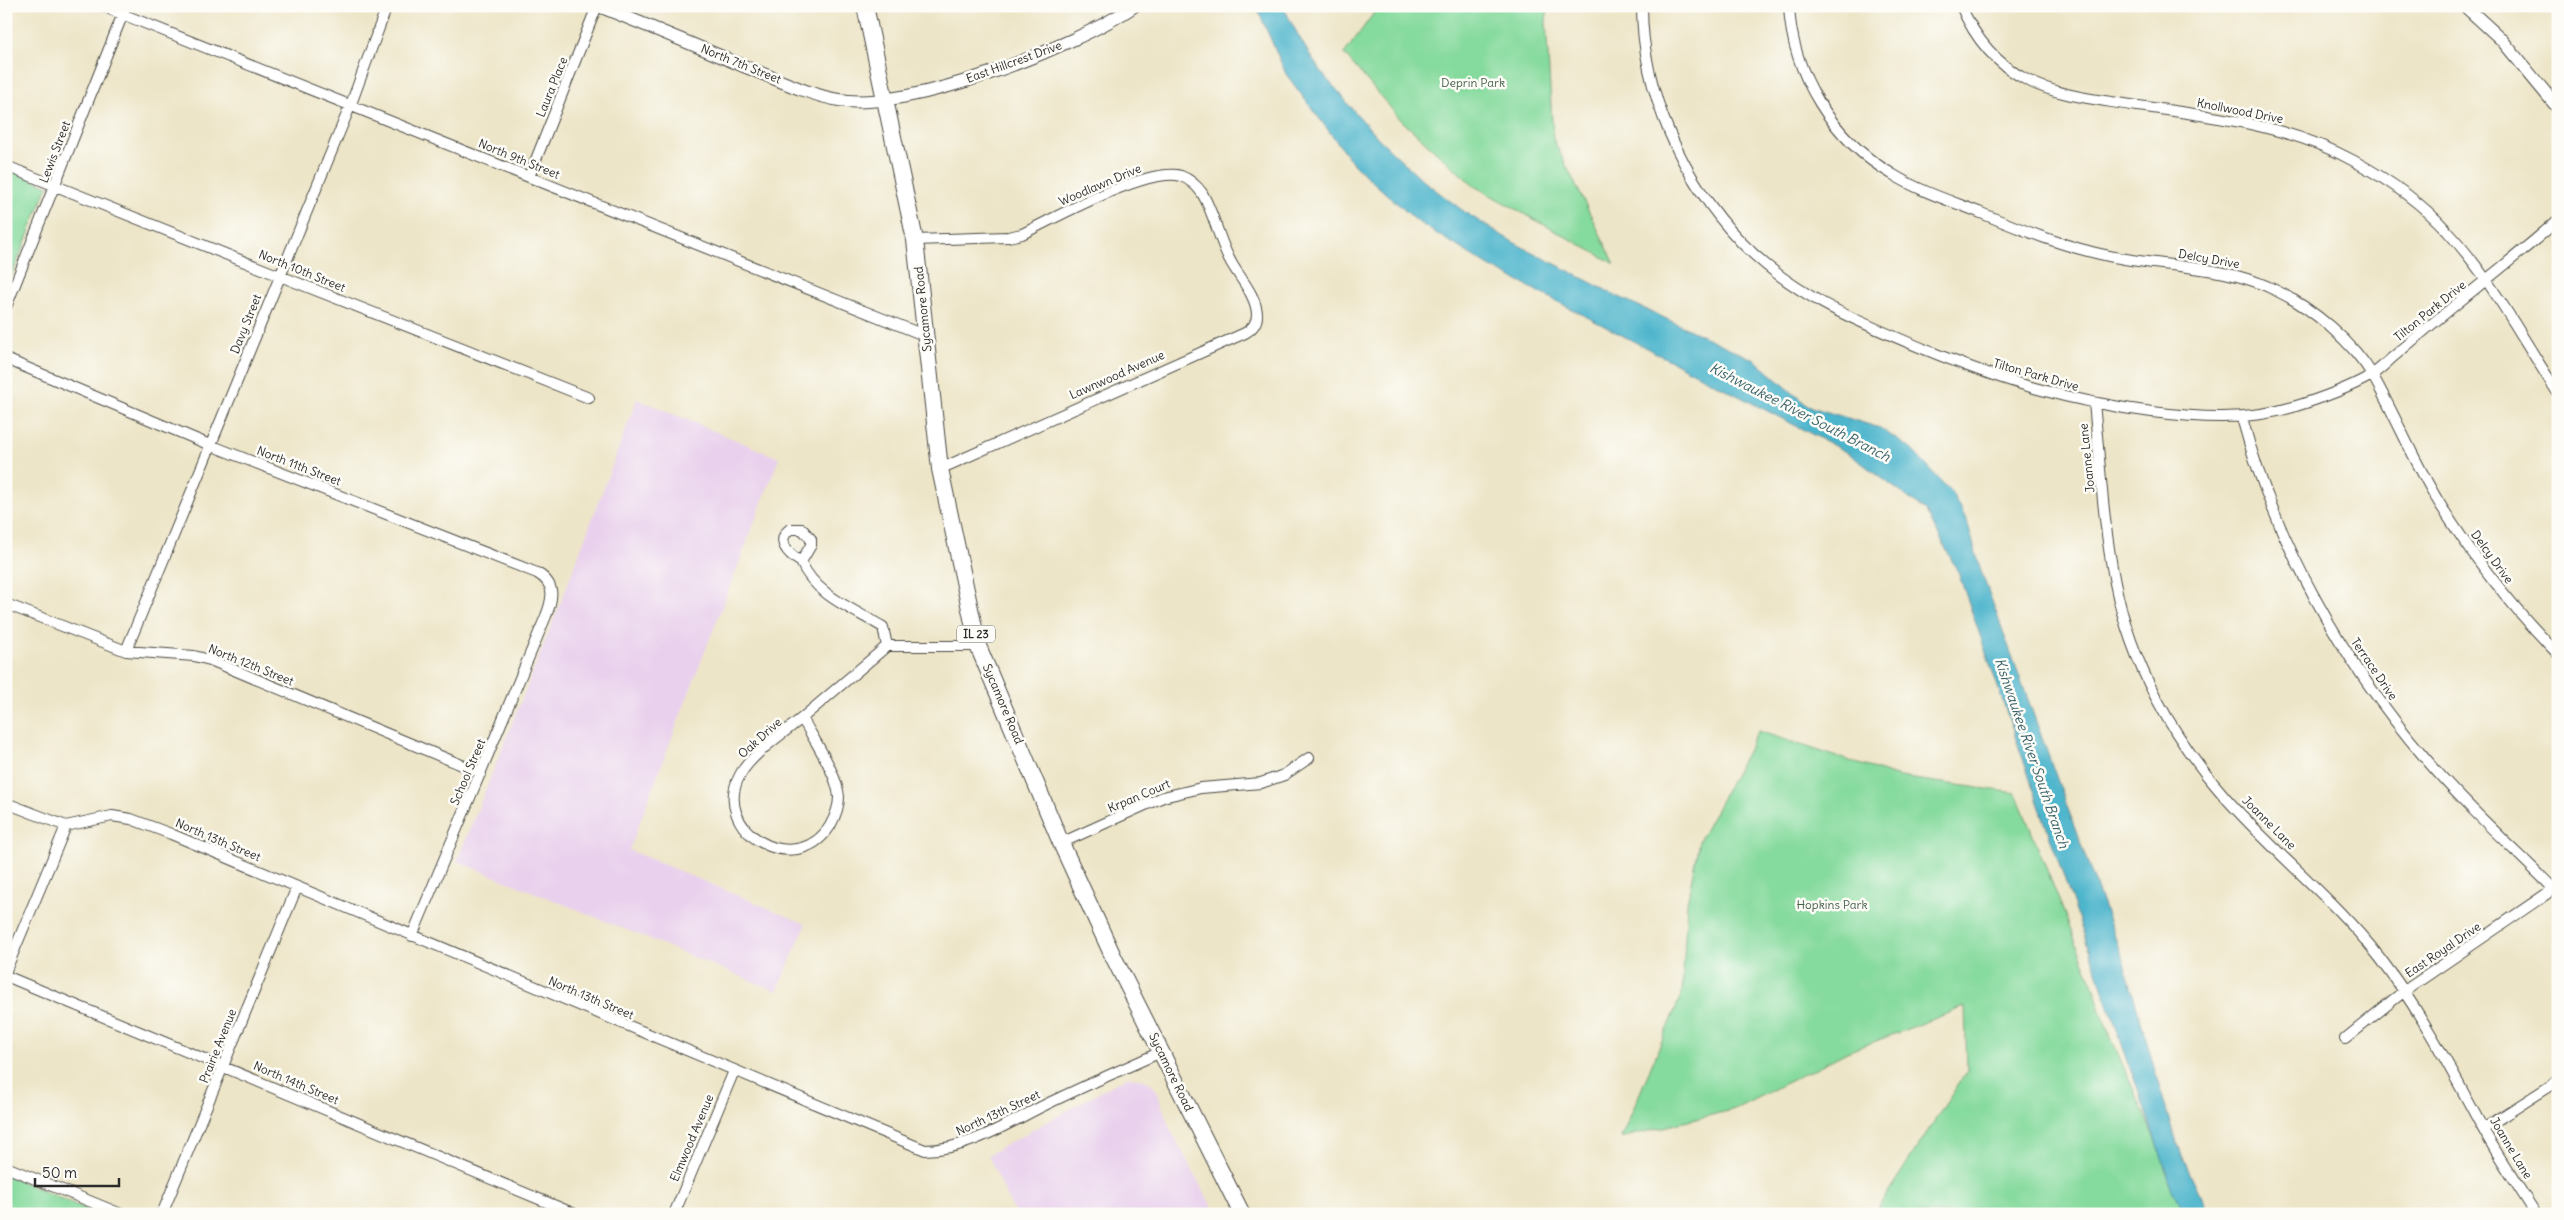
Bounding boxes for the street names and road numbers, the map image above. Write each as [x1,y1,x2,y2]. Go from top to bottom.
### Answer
street label: East Hillcrest Drive [964,37,1064,86]
street label: North 7th Street [699,41,784,86]
street label: Laura Place [533,54,570,119]
street label: Knollwood Drive [2196,95,2285,126]
street label: Lewis Street [36,119,73,185]
street label: North 9th Street [476,135,562,182]
street label: Woodlawn Drive [1056,160,1143,209]
street label: North 10th Street [257,246,348,295]
street label: Delcy Drive [2177,246,2241,271]
street label: Sycamore Road [911,266,934,352]
street label: Tilton Park Drive [2391,277,2469,344]
street label: Davy Street [227,292,264,356]
street label: Lawnwood Avenue [1067,347,1167,402]
street label: Tilton Park Drive [1992,355,2081,394]
street label: Joanne Lane [2075,423,2098,493]
street label: North 11th Street [255,443,343,488]
street label: Delcy Drive [2468,527,2517,586]
road number: IL 23 [957,626,995,642]
street label: Terrace Drive [2348,635,2401,703]
street label: North 12th Street [206,641,296,689]
street label: Sycamore Road [980,661,1027,746]
street label: Oak Drive [735,714,785,761]
street label: School Street [447,736,488,807]
street label: Krpan Court [1105,776,1172,815]
street label: Joanne Lane [2239,793,2299,853]
street label: North 13th Street [173,815,263,864]
street label: East Royal Drive [2402,919,2483,980]
street label: North 13th Street [546,973,636,1022]
street label: Prairie Avenue [196,1007,239,1085]
street label: Sycamore Road [1146,1030,1197,1114]
street label: North 14th Street [251,1058,341,1107]
street label: North 13th Street [953,1087,1042,1139]
street label: Elmwood Avenue [666,1092,717,1184]
street label: Joanne Lane [2487,1114,2536,1181]

